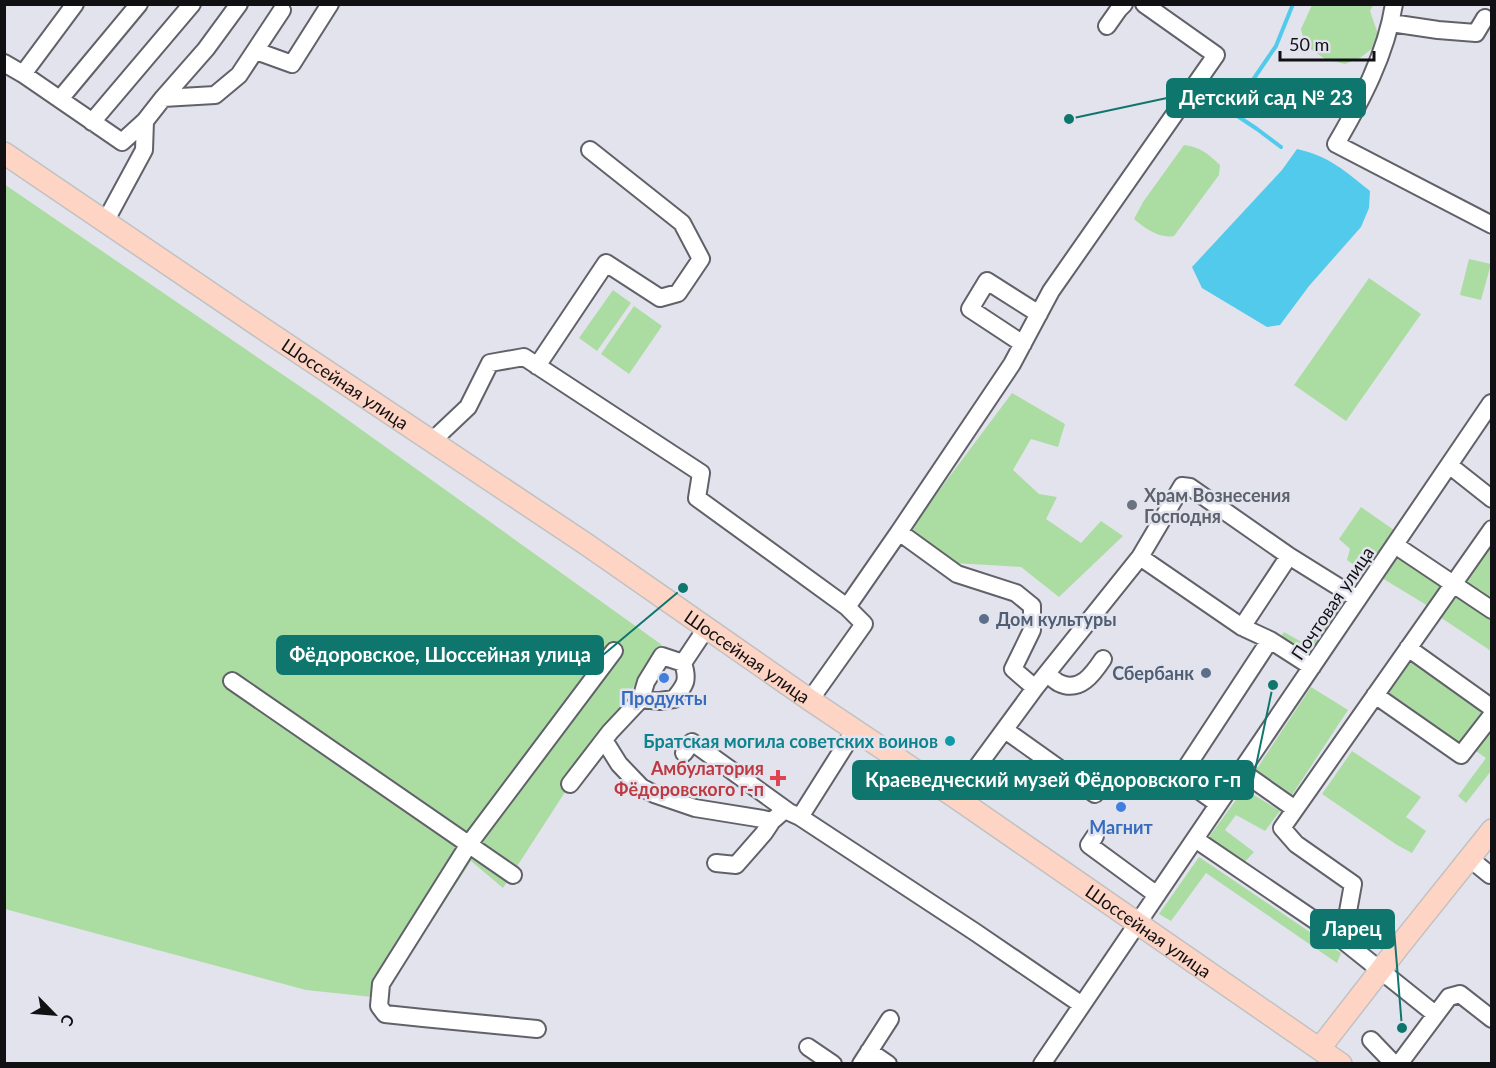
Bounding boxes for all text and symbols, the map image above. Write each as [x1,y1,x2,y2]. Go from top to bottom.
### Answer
scale bar [1280,24,1374,62]
text: 50 m [1289,33,1329,55]
callout: Детский сад № 23 [1167,79,1365,117]
text: Детский сад № 23 [1179,85,1353,109]
street label: Шоссейная улица [278,333,413,434]
place label: Храм Вознесения Господня [1144,484,1290,527]
marker: Храм Вознесения Господня [1125,498,1139,512]
street label: Почтовая улица [1286,542,1378,664]
street label: Шоссейная улица [681,605,814,708]
place label: Дом культуры [996,608,1117,630]
marker: Дом культуры [977,612,991,626]
callout: Фёдоровское, Шоссейная улица [277,636,603,674]
text: Фёдоровское, Шоссейная улица [289,642,591,666]
place label: Сбербанк [1112,662,1194,684]
marker: Сбербанк [1199,666,1213,680]
marker: Продукты [657,671,671,685]
place label: Продукты [621,687,707,709]
place label: Братская могила советских воинов [643,730,938,752]
marker: Братская могила советских воинов [943,734,957,748]
place label: Амбулатория Фёдоровского г-п [614,757,764,800]
callout: Краеведческий музей Фёдоровского г-п [853,761,1253,799]
text: Краеведческий музей Фёдоровского г-п [865,767,1241,791]
marker: Амбулатория Фёдоровского г-п [769,769,787,787]
marker: Магнит [1114,800,1128,814]
place label: Магнит [1089,816,1153,838]
street label: Шоссейная улица [1082,880,1216,982]
callout: Ларец [1311,910,1394,948]
text: Ларец [1321,916,1382,940]
north arrow [24,984,84,1044]
text: С [57,1012,79,1030]

